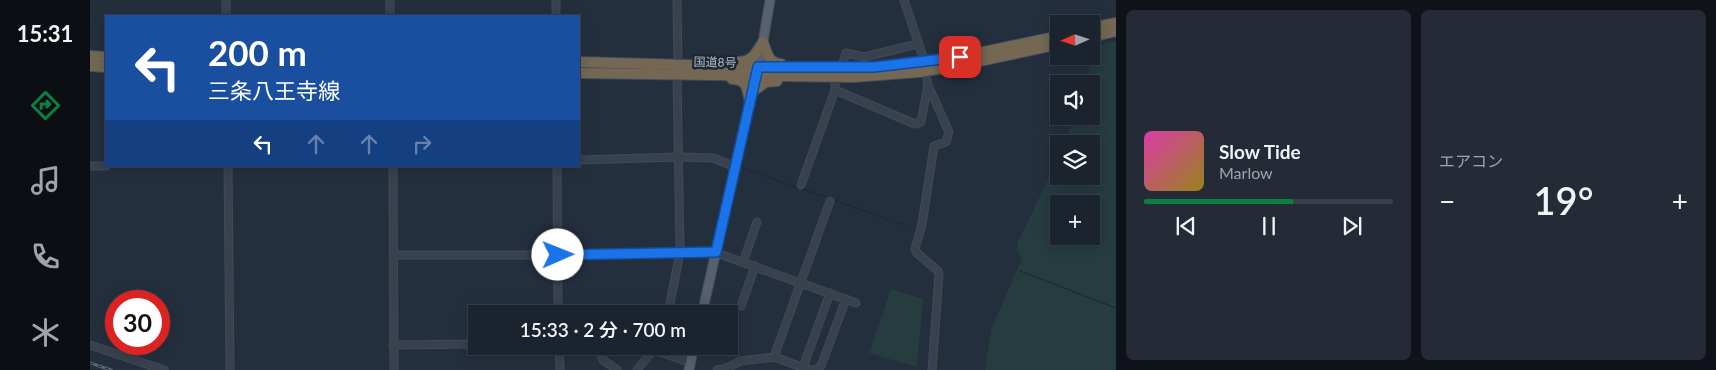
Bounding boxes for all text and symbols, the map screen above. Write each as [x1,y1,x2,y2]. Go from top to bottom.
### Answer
north arrow [1050,15,1100,65]
map controls [1050,15,1100,245]
text: 15:31 [17,20,73,47]
text: 200 m [208,31,307,73]
icon: left [125,35,190,100]
pin [939,36,981,78]
icon: arrive [946,43,974,71]
street label: 国道8号 [693,54,737,70]
button: sound [1050,75,1100,125]
text: 三条八王寺線 [208,77,340,104]
icon: directions [28,88,63,123]
icon: left [249,130,277,158]
icon: ahead [302,130,330,158]
icon: ahead [355,130,383,158]
icon: right [408,130,436,158]
button: layers [1050,135,1100,185]
text: Slow Tide [1219,140,1301,163]
text: エアコン [1439,151,1503,170]
icon: music [28,163,63,198]
text: Marlow [1219,163,1273,182]
text: 19° [1534,177,1593,223]
text: − [1439,184,1455,218]
text: + [1672,184,1688,218]
button: + [1050,195,1100,245]
icon: previous [1172,212,1200,240]
icon: pause [1255,212,1283,240]
icon: next [1338,212,1366,240]
position arrow [531,228,583,280]
icon: phone [28,239,63,274]
speed limit sign: 30 [105,290,170,355]
icon: climate [28,315,63,350]
text: 15:33 · 2 分 · 700 m [520,318,686,341]

